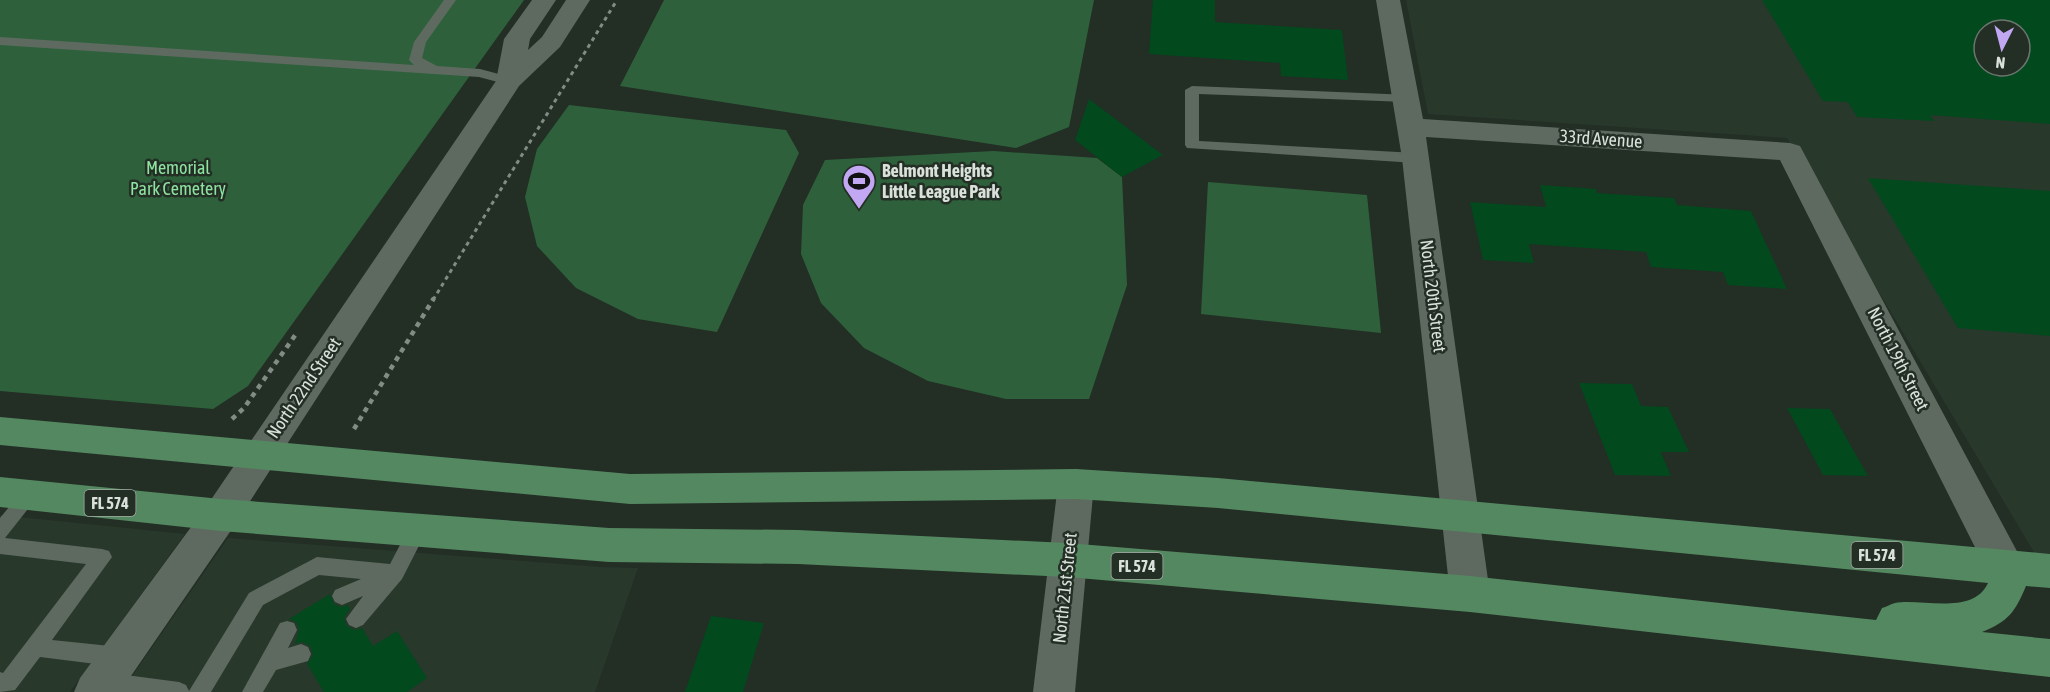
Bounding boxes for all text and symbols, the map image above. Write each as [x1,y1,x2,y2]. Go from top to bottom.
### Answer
north arrow [1972,18,2032,78]
text: N [1995,53,2006,72]
street label: 33rd Avenue [1559,125,1643,152]
park label: Memorial Park Cemetery [130,157,226,199]
place label: Belmont Heights Little League Park [882,160,1000,202]
sports icon: Belmont Heights Little League Park [841,163,877,210]
street label: North 20th Street [1416,238,1451,353]
street label: North 19th Street [1863,303,1934,414]
street label: North 22nd Street [262,333,345,442]
road number: FL 574 [84,490,136,516]
street label: North 21st Street [1048,532,1081,644]
road number: FL 574 [1852,542,1902,568]
road number: FL 574 [1112,553,1162,579]

